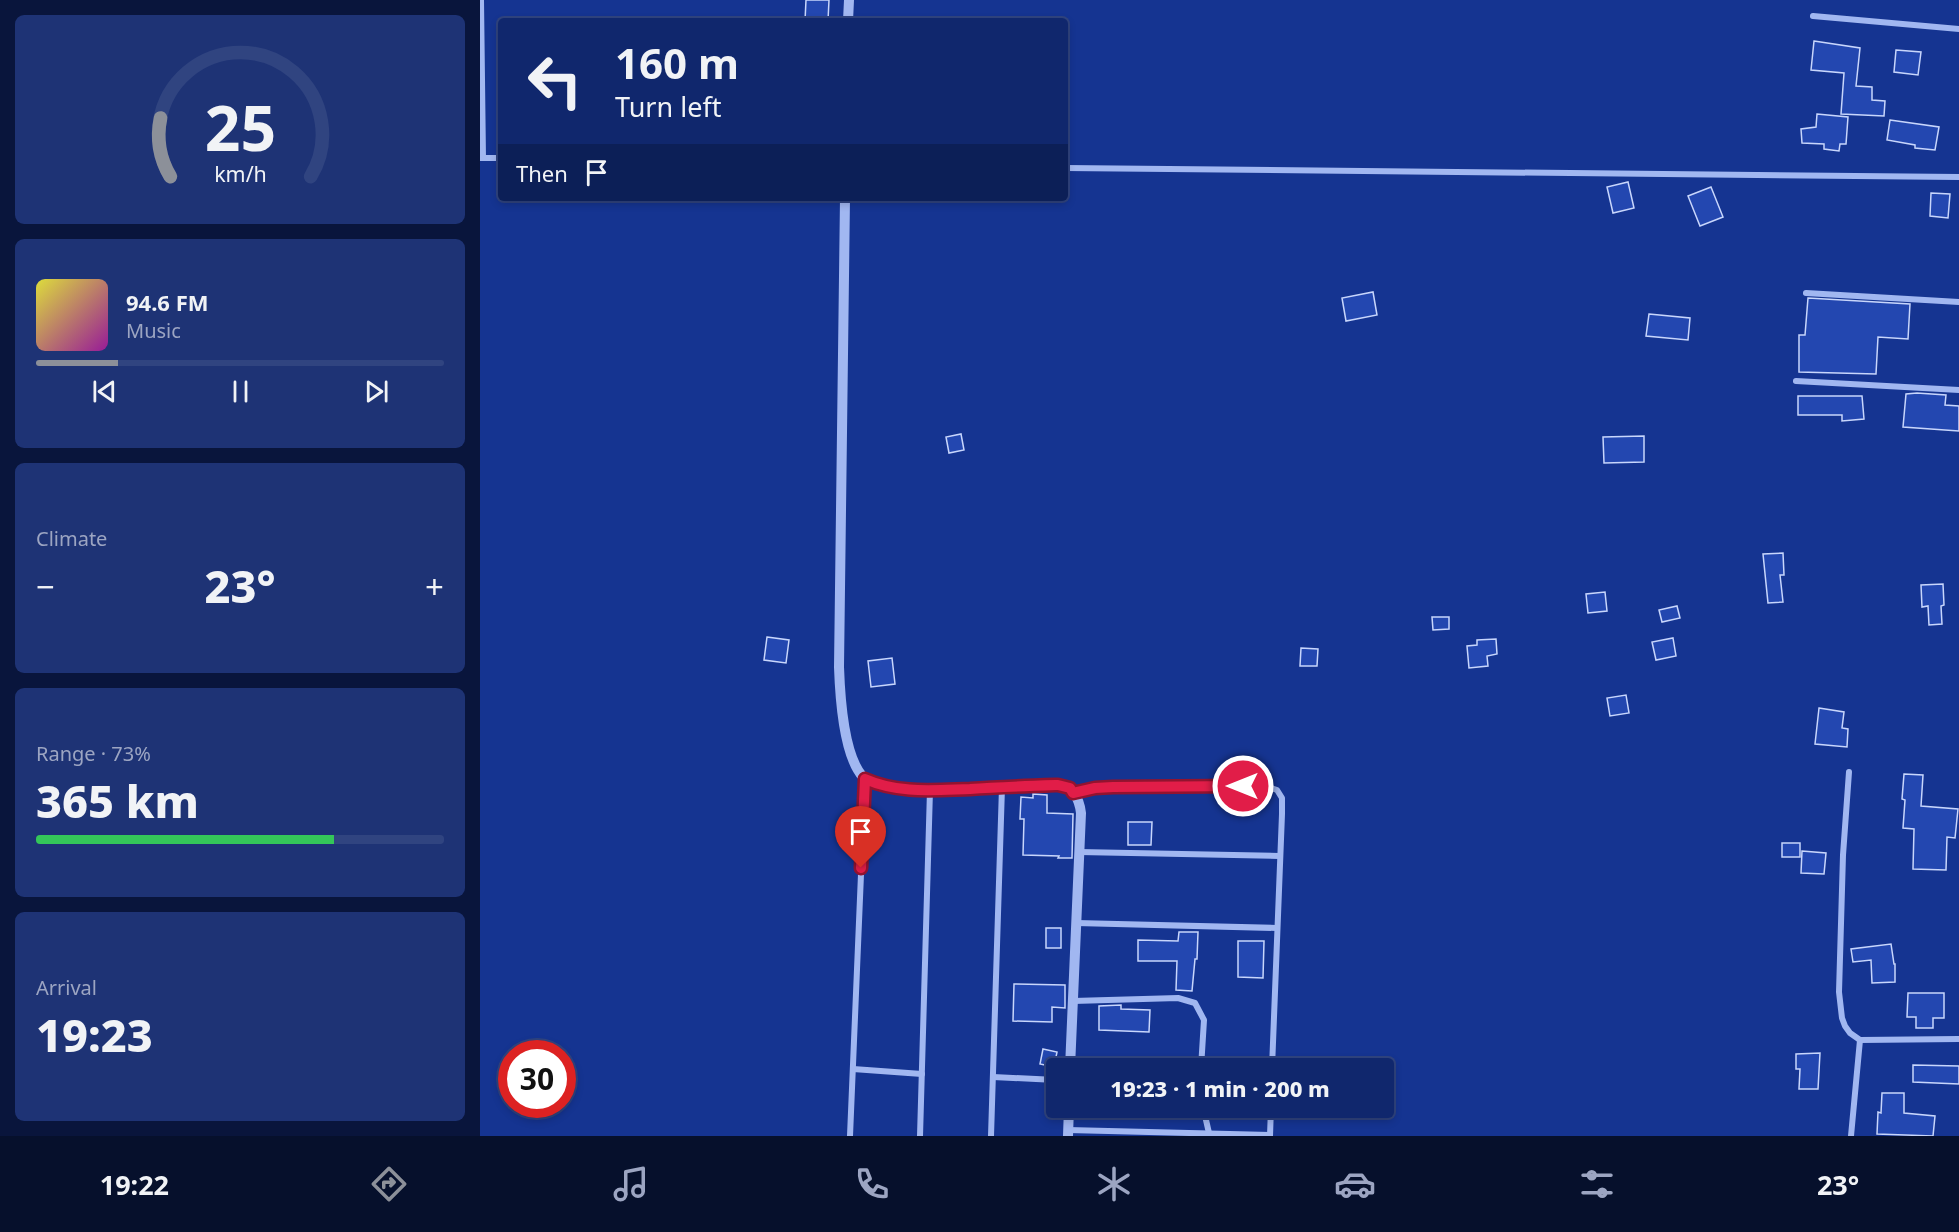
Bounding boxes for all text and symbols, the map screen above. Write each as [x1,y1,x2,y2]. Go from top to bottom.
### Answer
text: 160 m [615,34,739,91]
icon: left [516,42,594,120]
text: 25 [204,84,276,169]
text: Turn left [615,88,721,125]
icon: arrive [580,156,613,189]
text: Then [516,158,568,188]
text: km/h [214,159,266,188]
text: 94.6 FM [126,287,208,317]
text: Music [126,317,181,344]
icon: previous [88,375,121,408]
icon: pause [224,375,257,408]
icon: next [360,375,393,408]
text: Climate [36,525,107,552]
text: 23° [204,555,276,616]
text: − [36,564,55,609]
text: + [425,564,444,609]
text: Range · 73% [36,740,151,767]
position arrow [1211,754,1275,818]
text: 365 km [36,770,199,831]
pin [835,806,886,868]
icon: arrive [844,815,877,848]
text: Arrival [36,974,97,1001]
text: 19:23 [36,1004,153,1065]
speed limit sign: 30 [498,1040,576,1118]
text: 19:23 · 1 min · 200 m [1110,1073,1330,1103]
icon: directions [368,1163,410,1205]
icon: music [610,1163,652,1205]
icon: phone [851,1163,893,1205]
icon: climate [1093,1163,1135,1205]
icon: car [1334,1163,1376,1205]
icon: filters [1576,1163,1618,1205]
text: 19:22 [100,1166,169,1203]
text: 23° [1817,1166,1859,1203]

